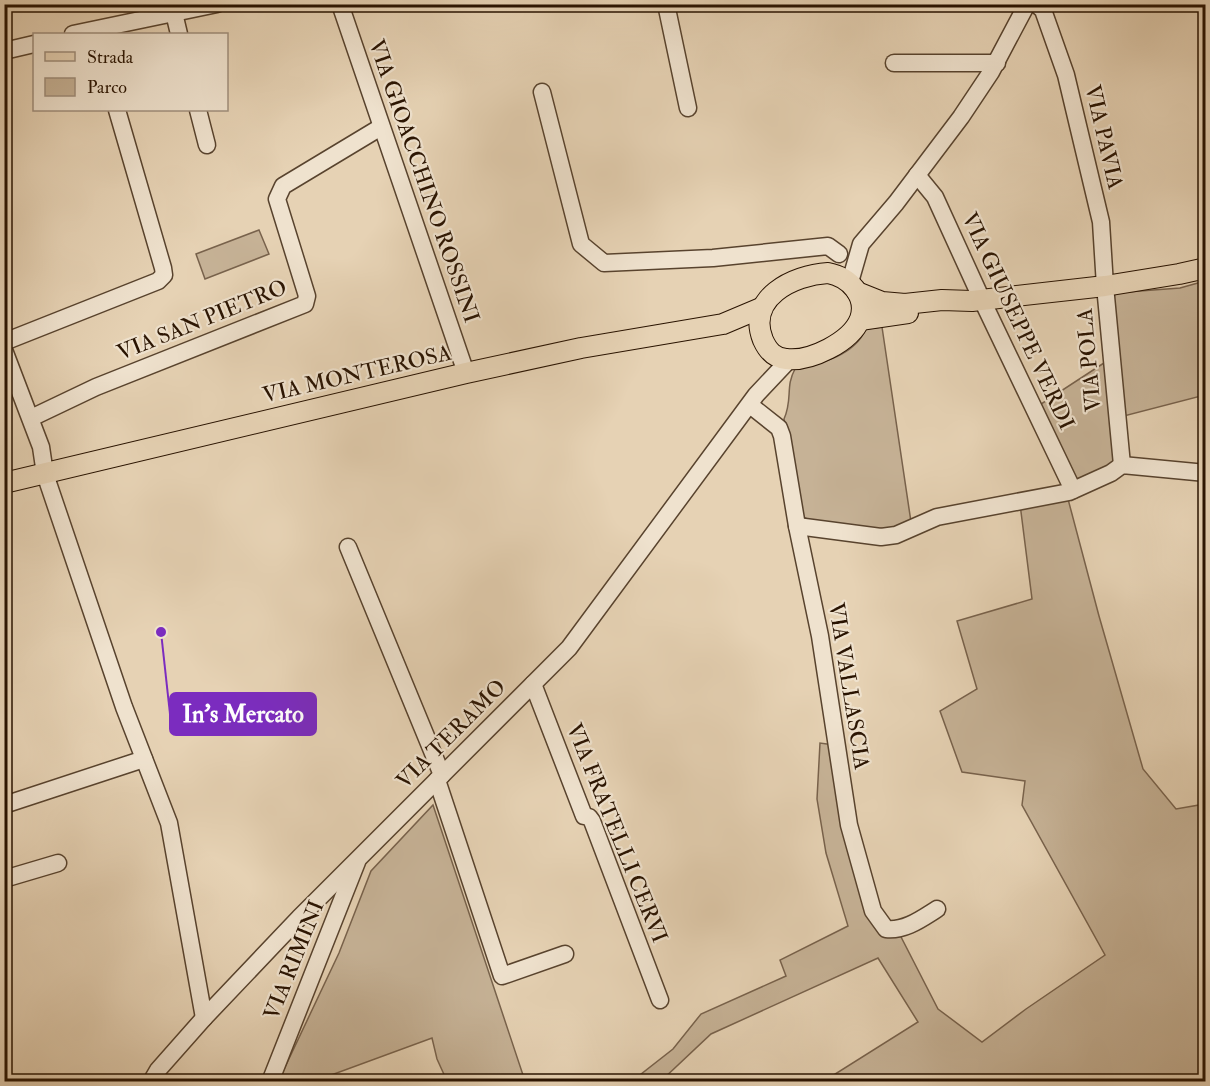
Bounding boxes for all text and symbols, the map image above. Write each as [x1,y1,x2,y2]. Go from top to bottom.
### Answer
legend [33,33,228,111]
street label: VIA GIOACCHINO ROSSINI [362,36,486,326]
text: Strada [87,46,134,69]
text: Parco [87,76,127,99]
street label: VIA PAVIA [1078,82,1130,192]
street label: VIA GIUSEPPE VERDI [955,208,1081,434]
street label: VIA SAN PIETRO [113,273,291,367]
street label: VIA POLA [1071,307,1107,413]
street label: VIA MONTEROSA [260,339,454,409]
street label: VIA VALLASCIA [822,600,876,772]
street label: VIA TERAMO [390,673,512,795]
callout: In's Mercato [170,693,316,735]
text: In's Mercato [182,699,304,730]
street label: VIA FRATELLI CERVI [560,719,674,947]
street label: VIA RIMINI [257,896,331,1024]

